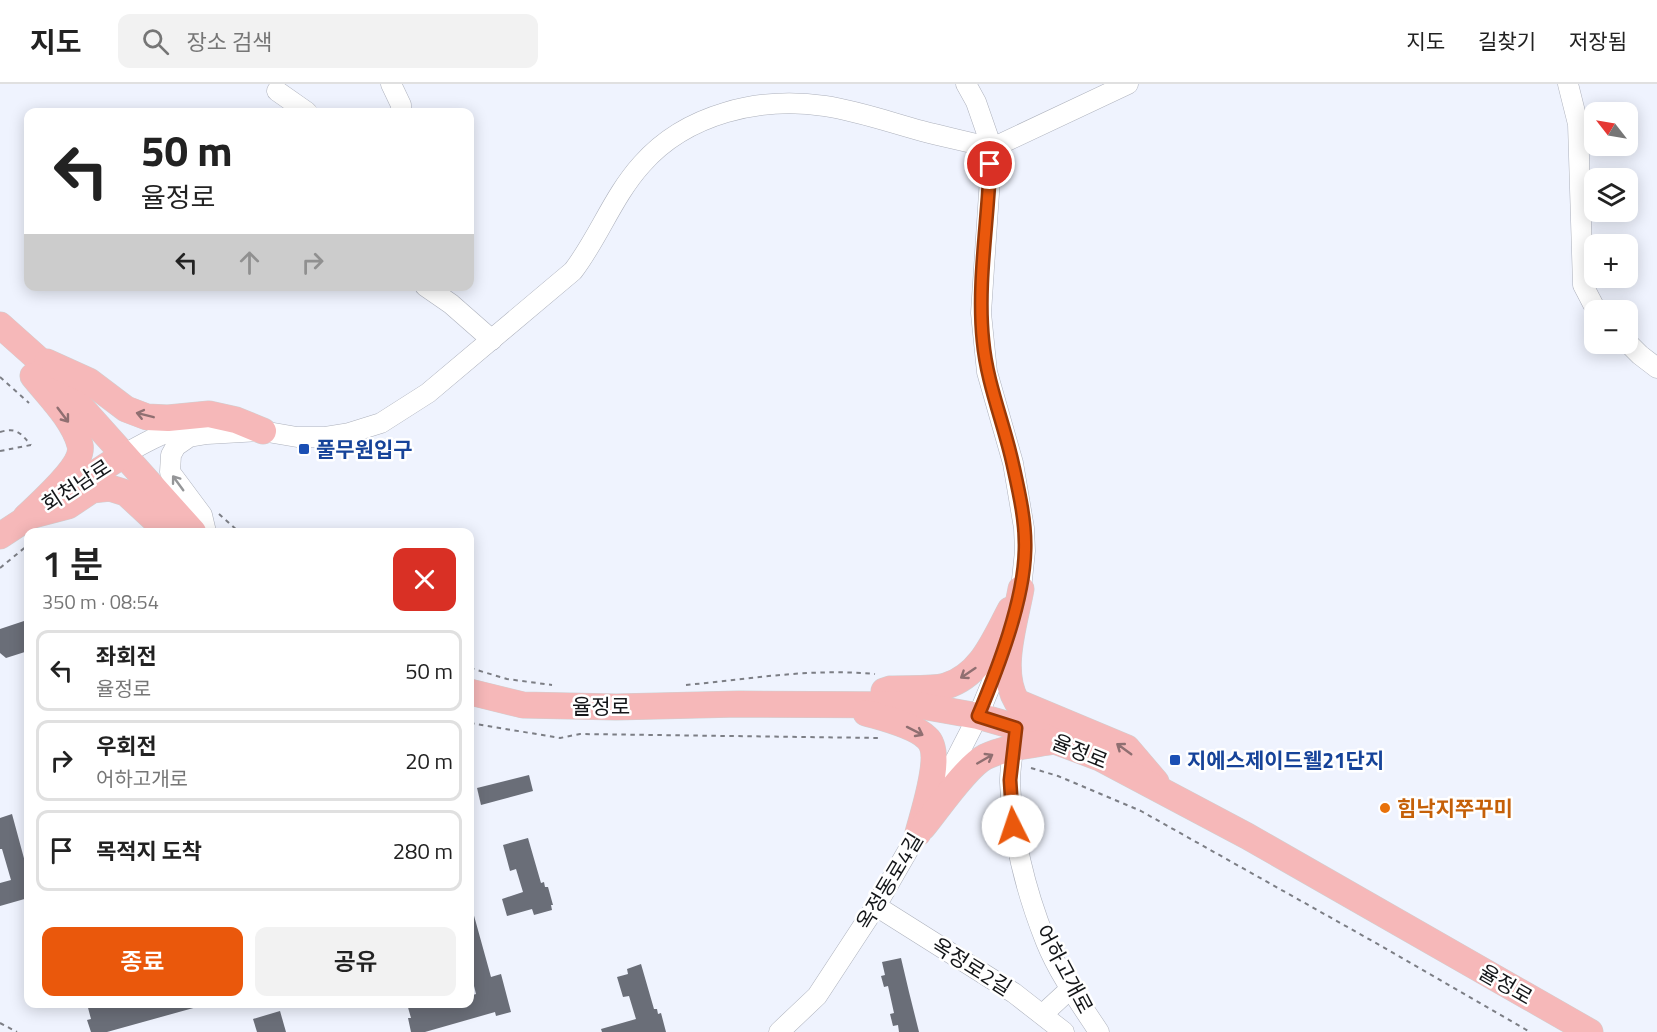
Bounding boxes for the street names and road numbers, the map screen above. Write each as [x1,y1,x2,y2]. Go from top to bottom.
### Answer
street label: 회천남로 [35,451,117,519]
street label: 율정로 [572,690,630,722]
street label: 율정로 [1047,725,1113,777]
street label: 옥정동로4길 [847,826,931,936]
street label: 어하고개로 [1028,919,1102,1019]
street label: 옥정로2길 [926,929,1018,1003]
street label: 율정로 [1473,956,1539,1012]

